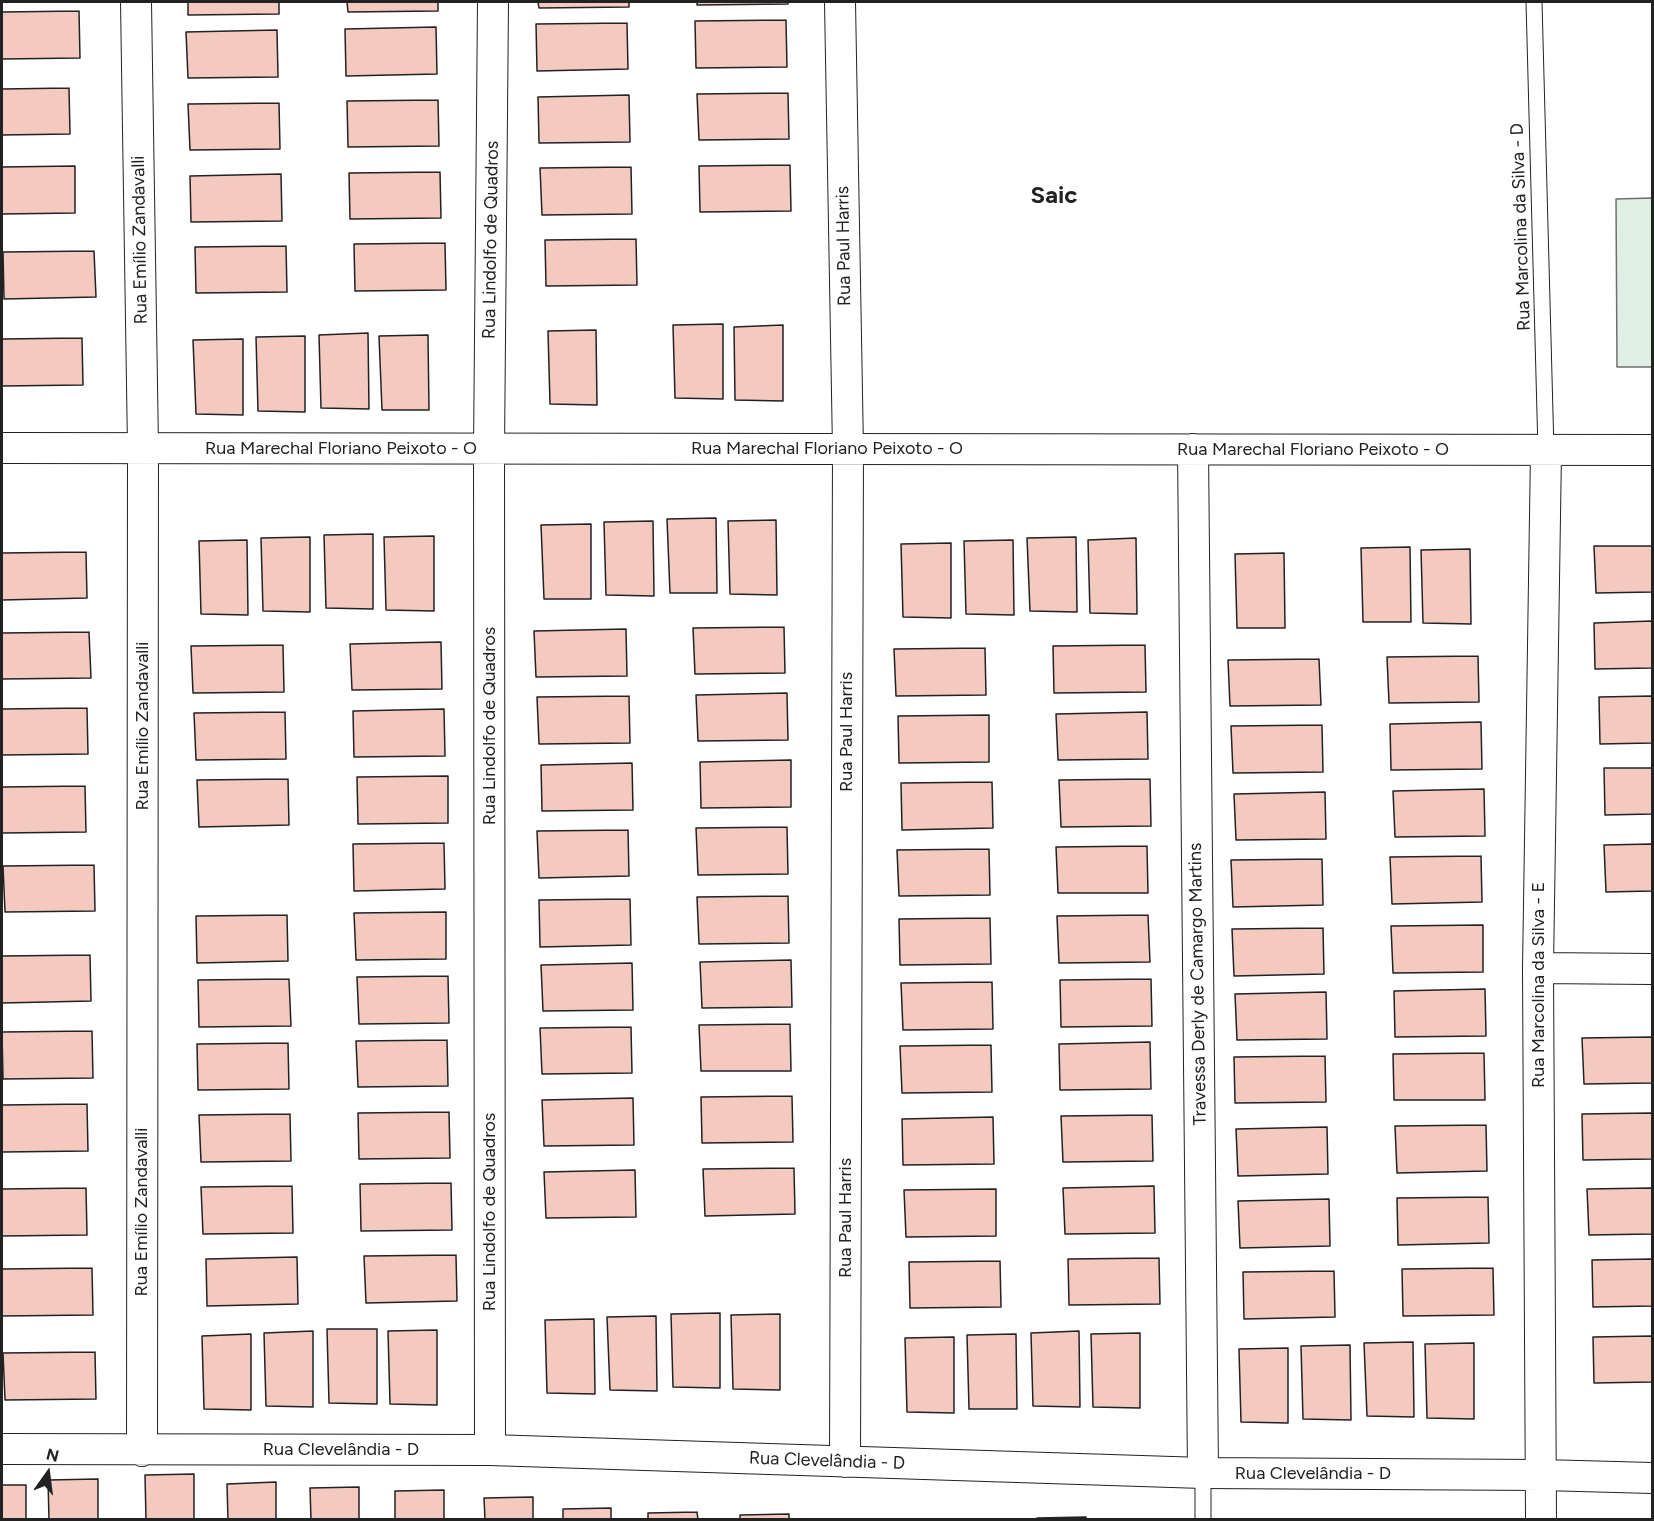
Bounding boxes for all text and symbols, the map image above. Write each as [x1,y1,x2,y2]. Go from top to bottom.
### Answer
street label: Rua Marcolina da Silva - D [1507,123,1535,331]
street label: Rua Lindolfo de Quadros [478,141,504,339]
street label: Rua Emílio Zandavalli [128,155,152,325]
district label: Saic [1031,182,1077,210]
street label: Rua Paul Harris [832,186,856,306]
street label: Rua Marechal Floriano Peixoto - O [205,438,477,460]
street label: Rua Marechal Floriano Peixoto - O [691,438,963,460]
street label: Rua Marechal Floriano Peixoto - O [1177,439,1449,461]
street label: Rua Lindolfo de Quadros [479,627,501,825]
street label: Rua Emílio Zandavalli [132,642,154,810]
street label: Rua Paul Harris [836,672,858,792]
street label: Travessa Derly de Camargo Martins [1185,842,1211,1126]
street label: Rua Marcolina da Silva - E [1528,882,1550,1088]
street label: Rua Lindolfo de Quadros [479,1113,501,1311]
street label: Rua Emílio Zandavalli [131,1128,153,1296]
street label: Rua Paul Harris [835,1158,857,1278]
street label: Rua Clevelândia - D [263,1439,419,1461]
north arrow [18,1443,78,1503]
text: N [44,1444,61,1466]
street label: Rua Clevelândia - D [749,1447,905,1475]
street label: Rua Clevelândia - D [1235,1463,1391,1485]

